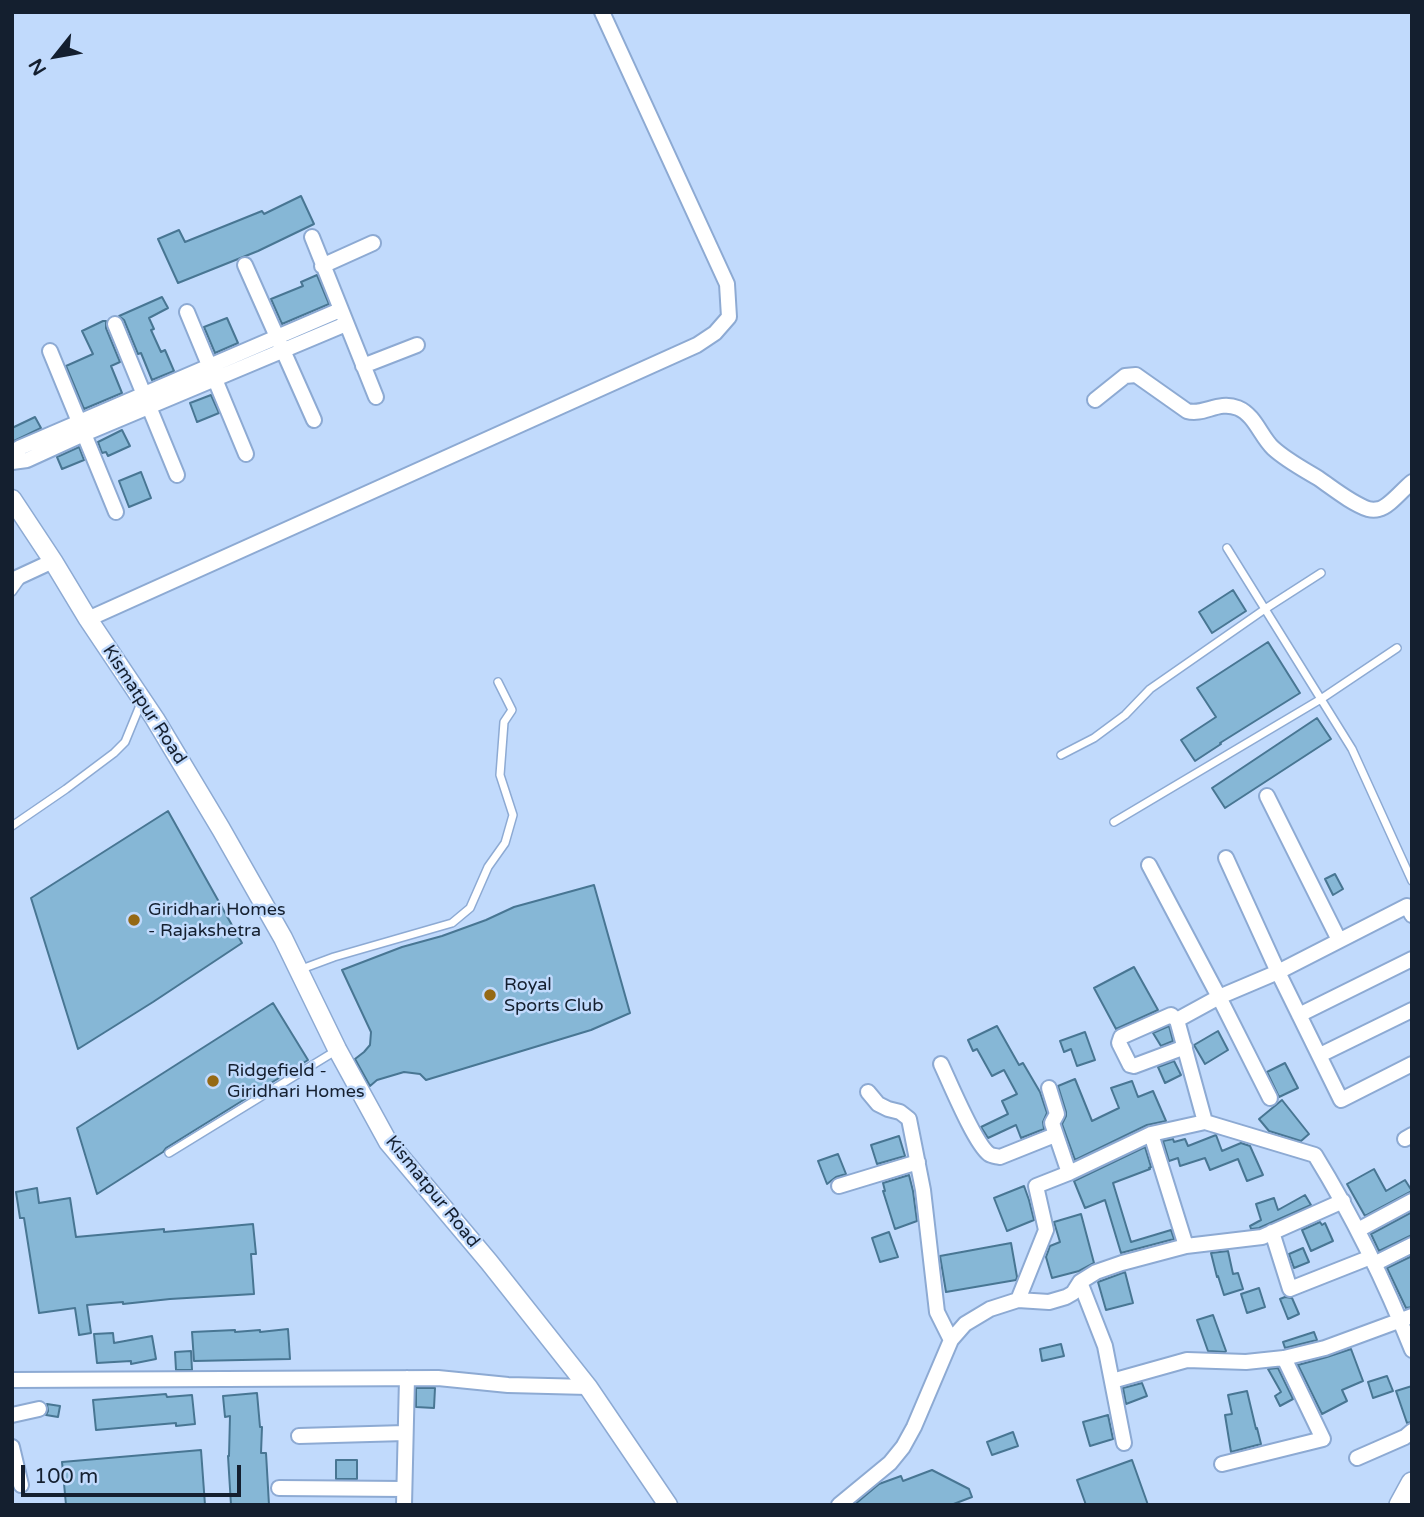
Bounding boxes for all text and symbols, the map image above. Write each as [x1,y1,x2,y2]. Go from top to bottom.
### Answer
north arrow [21,21,91,91]
text: N [25,55,51,79]
street label: Kismatpur Road [97,641,191,769]
place label: Giridhari Homes - Rajakshetra [148,899,286,942]
marker: Giridhari Homes - Rajakshetra [126,912,142,928]
place label: Royal Sports Club [504,974,604,1016]
marker: Royal Sports Club [482,987,498,1003]
place label: Ridgefield - Giridhari Homes [227,1060,365,1102]
marker: Ridgefield - Giridhari Homes [205,1073,221,1089]
street label: Kismatpur Road [380,1132,484,1252]
scale bar [24,1450,245,1494]
text: 100 m [34,1464,98,1489]

